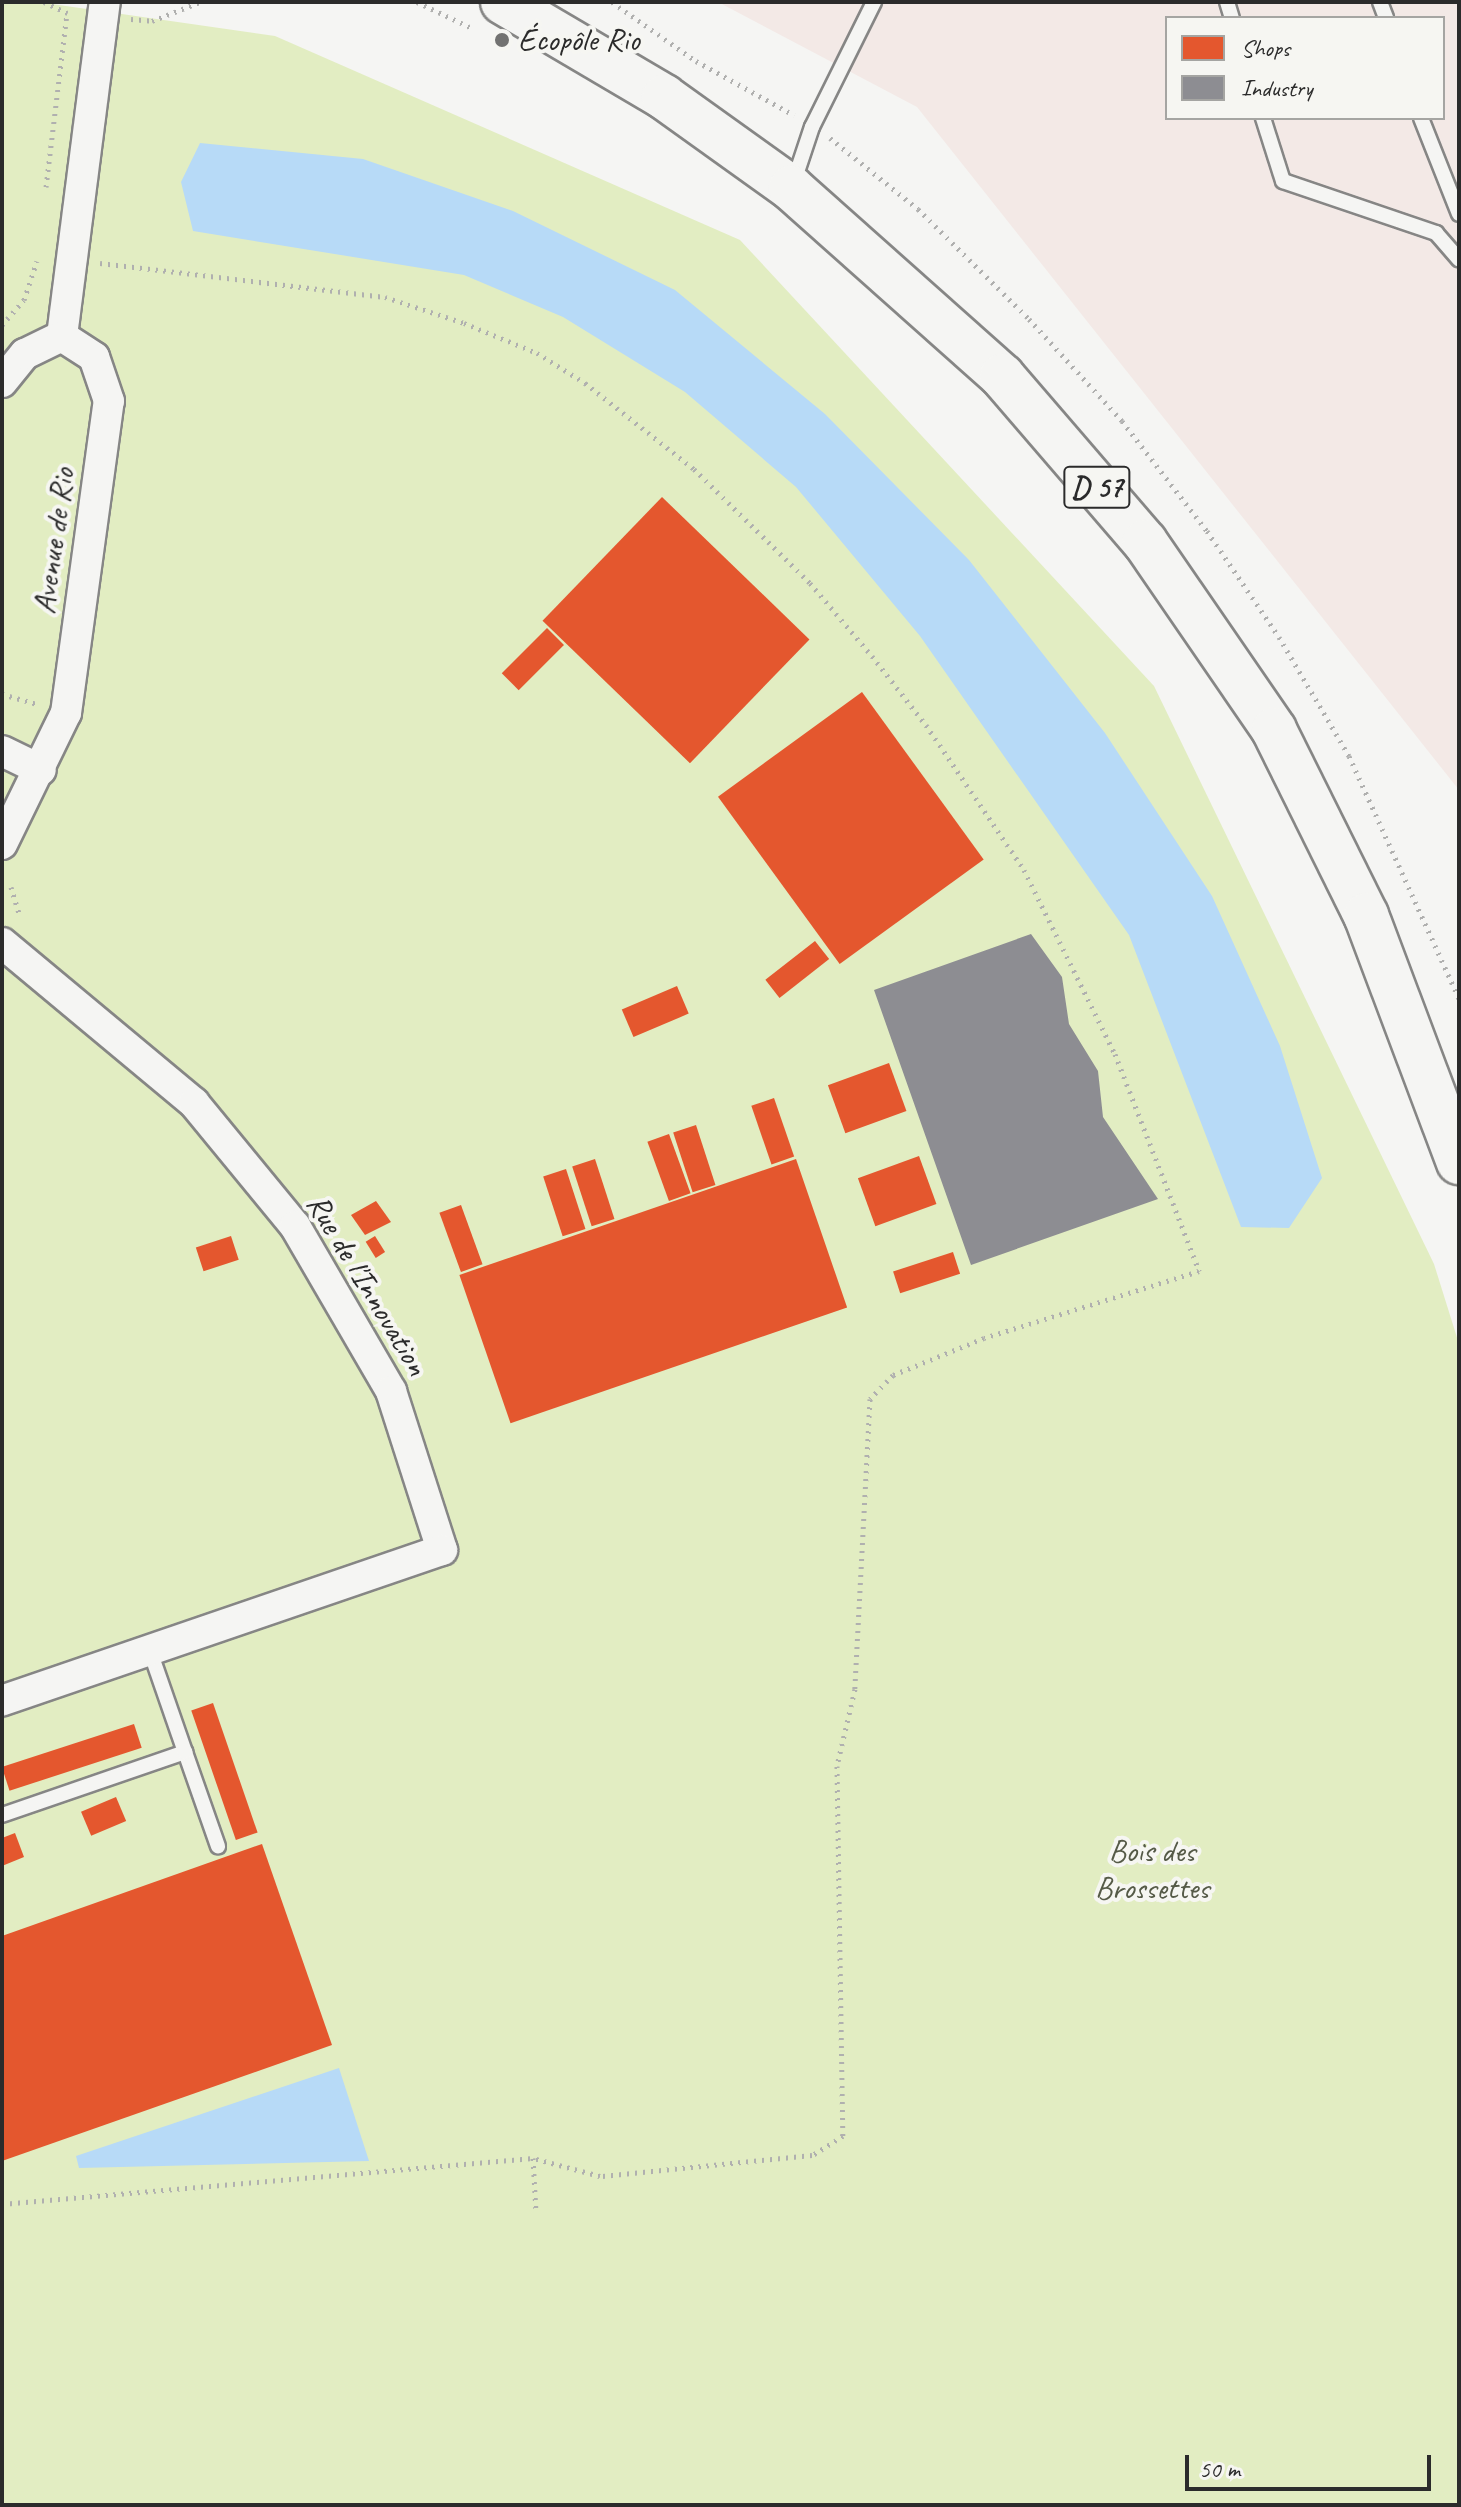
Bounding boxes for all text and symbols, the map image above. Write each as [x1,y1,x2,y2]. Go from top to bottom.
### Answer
legend [1165,16,1445,120]
place label: Écopôle Rio [518,21,640,59]
marker: Écopôle Rio [493,31,511,49]
text: Shops [1241,33,1290,63]
text: Industry [1241,73,1312,103]
road number: D 57 [1063,461,1131,513]
street label: Avenue de Rio [25,466,83,616]
street label: Rue de l'Innovation [298,1188,436,1382]
park label: Bois des Brossettes [1095,1833,1209,1908]
scale bar [1189,2439,1435,2489]
text: 50 m [1199,2454,1240,2484]

